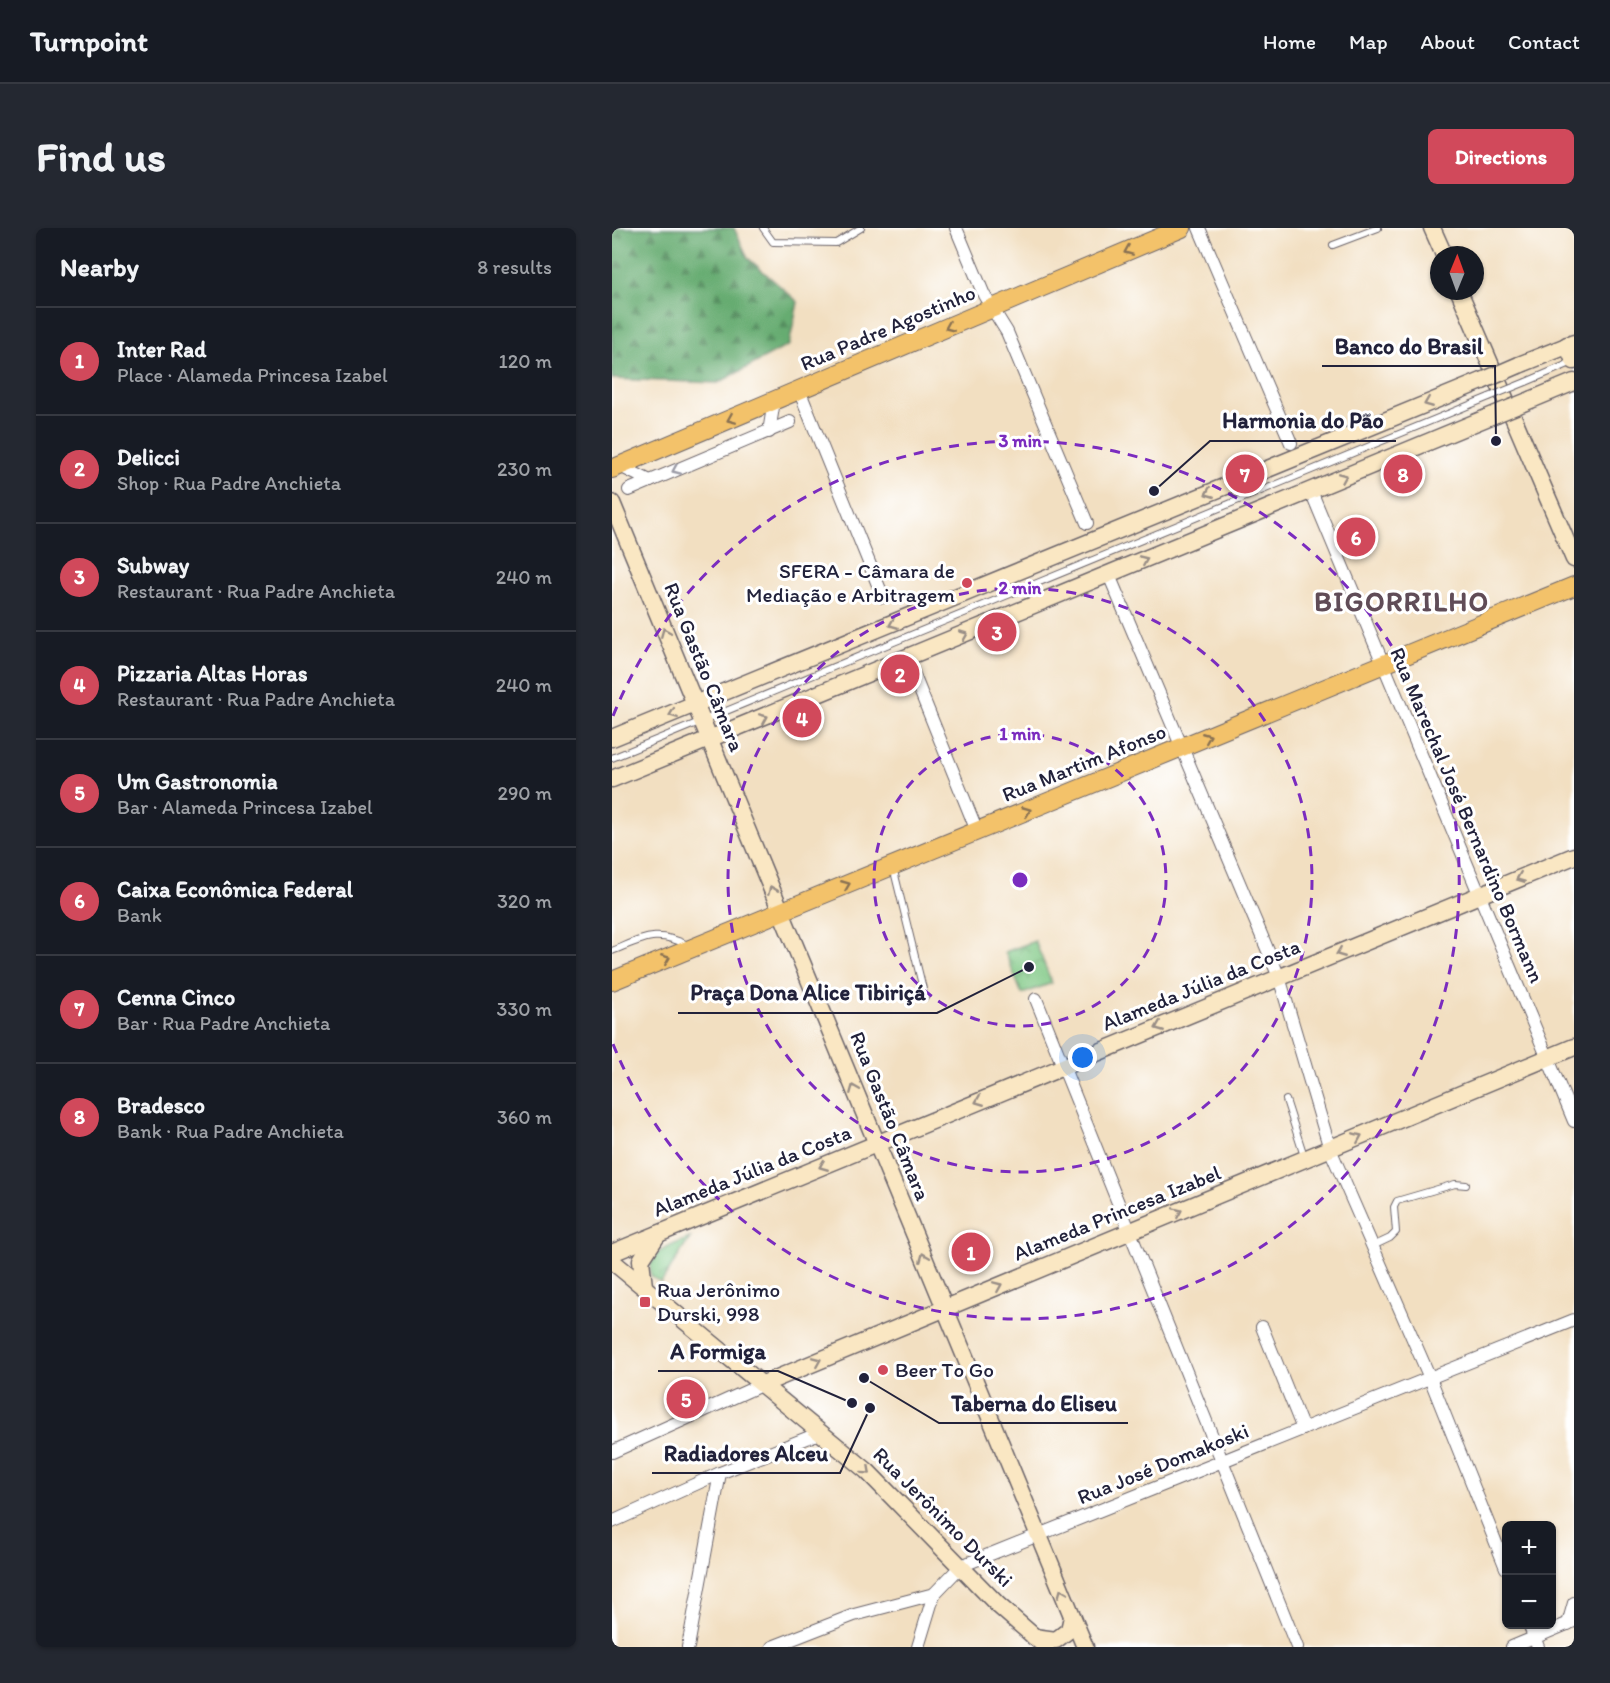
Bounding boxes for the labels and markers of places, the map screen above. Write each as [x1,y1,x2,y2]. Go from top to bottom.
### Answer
callout: Banco do Brasil [1322,326,1495,366]
callout: Harmonia do Pão [1210,401,1396,441]
pin: 7 [1226,452,1264,496]
pin: 8 [1384,452,1422,496]
pin: 6 [1336,514,1376,560]
place label: SFERA - Câmara de Mediação e Arbitragem [746,558,955,607]
marker: SFERA - Câmara de Mediação e Arbitragem [960,576,974,590]
pin: 3 [978,610,1016,654]
pin: 2 [880,652,920,696]
pin: 4 [782,696,822,740]
centre of rings [1010,870,1030,890]
callout: Praça Dona Alice Tibiriçá [678,973,937,1013]
pin: 1 [952,1230,990,1274]
place label: Rua Jerônimo Durski, 998 [657,1277,780,1326]
marker: Rua Jerônimo Durski, 998 [638,1295,652,1309]
callout: A Formiga [658,1331,778,1371]
place label: Beer To Go [895,1357,994,1382]
marker: Beer To Go [876,1363,890,1377]
pin: 5 [666,1376,706,1422]
callout: Taberna do Eliseu [939,1383,1128,1423]
callout: Radiadores Alceu [652,1433,840,1473]

